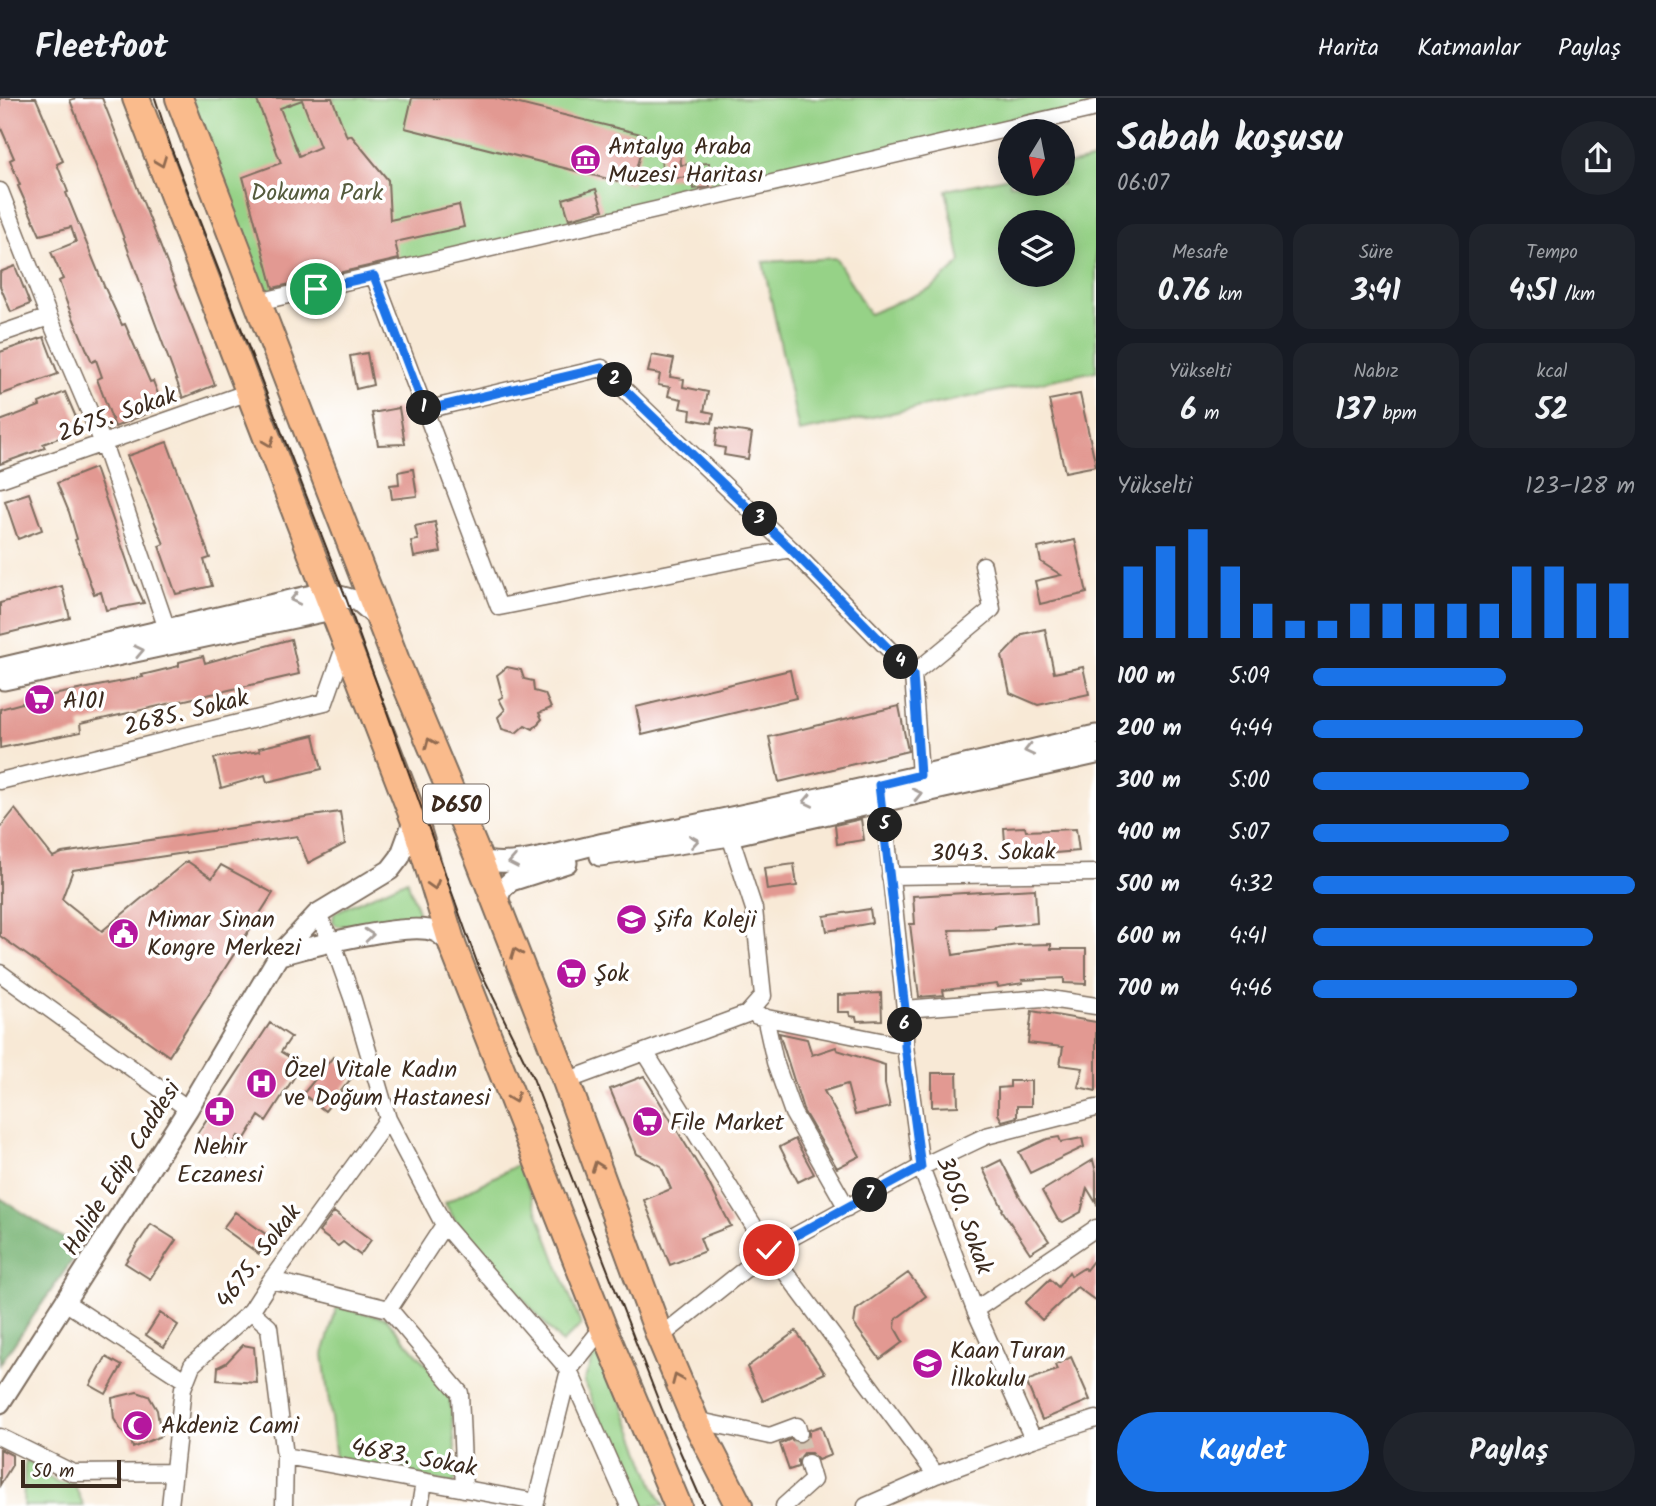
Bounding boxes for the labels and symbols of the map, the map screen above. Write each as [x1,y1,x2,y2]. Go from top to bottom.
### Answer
north arrow [998,119,1074,196]
place label: Antalya Araba Muzesi Haritası [608,128,763,195]
museum icon: Antalya Araba Muzesi Haritası [568,143,602,177]
one-way arrow [152,155,166,167]
park label: Dokuma Park [251,174,384,213]
pin [286,259,346,319]
pin: 2 [598,362,632,398]
street label: 2675. Sokak [53,377,183,454]
pin: 1 [406,390,442,426]
one-way arrow [260,436,274,448]
pin: 3 [742,502,778,536]
one-way arrow [289,591,301,605]
pin: 4 [884,644,918,680]
one-way arrow [132,645,144,660]
street label: 2685. Sokak [120,679,254,748]
place label: A101 [63,682,105,721]
supermarket icon: A101 [23,683,57,717]
one-way arrow [424,737,438,750]
one-way arrow [1023,742,1035,757]
road number: D650 [423,784,489,824]
one-way arrow [911,788,923,803]
one-way arrow [802,792,814,807]
pin: 5 [868,808,903,842]
street label: 3043. Sokak [930,833,1057,874]
one-way arrow [688,834,700,849]
one-way arrow [507,854,519,869]
one-way arrow [426,879,441,891]
place label: Mimar Sinan Kongre Merkezi [147,901,302,968]
place label: Şifa Koleji [654,901,757,940]
school or university icon: Şifa Koleji [614,902,648,936]
public building icon: Mimar Sinan Kongre Merkezi [107,916,141,950]
one-way arrow [364,928,375,943]
one-way arrow [510,948,524,960]
place label: Şok [594,955,630,994]
supermarket icon: Şok [554,956,588,990]
pin: 6 [888,1007,922,1042]
place label: Özel Vitale Kadın ve Doğum Hastanesi [284,1051,491,1118]
hospital icon: Özel Vitale Kadın ve Doğum Hastanesi [244,1066,278,1100]
street label: Halide Edip Caddesi [53,1072,193,1264]
one-way arrow [505,1091,519,1103]
pharmacy icon: Nehir Eczanesi [203,1095,237,1129]
place label: File Market [670,1104,785,1143]
supermarket icon: File Market [630,1105,664,1139]
place label: Nehir Eczanesi [177,1128,264,1195]
street label: 3050. Sokak [924,1151,1003,1281]
one-way arrow [591,1160,605,1172]
pin: 7 [852,1178,888,1212]
street label: 4675. Sokak [207,1195,312,1318]
pin [739,1220,799,1280]
place label: Kaan Turan İlkokulu [950,1332,1066,1399]
school or university icon: Kaan Turan İlkokulu [910,1347,944,1381]
one-way arrow [672,1373,686,1385]
place label: Akdeniz Cami [161,1407,300,1446]
mosque icon: Akdeniz Cami [121,1408,155,1442]
street label: 4683. Sokak [348,1428,481,1489]
scale bar [21,1457,121,1489]

